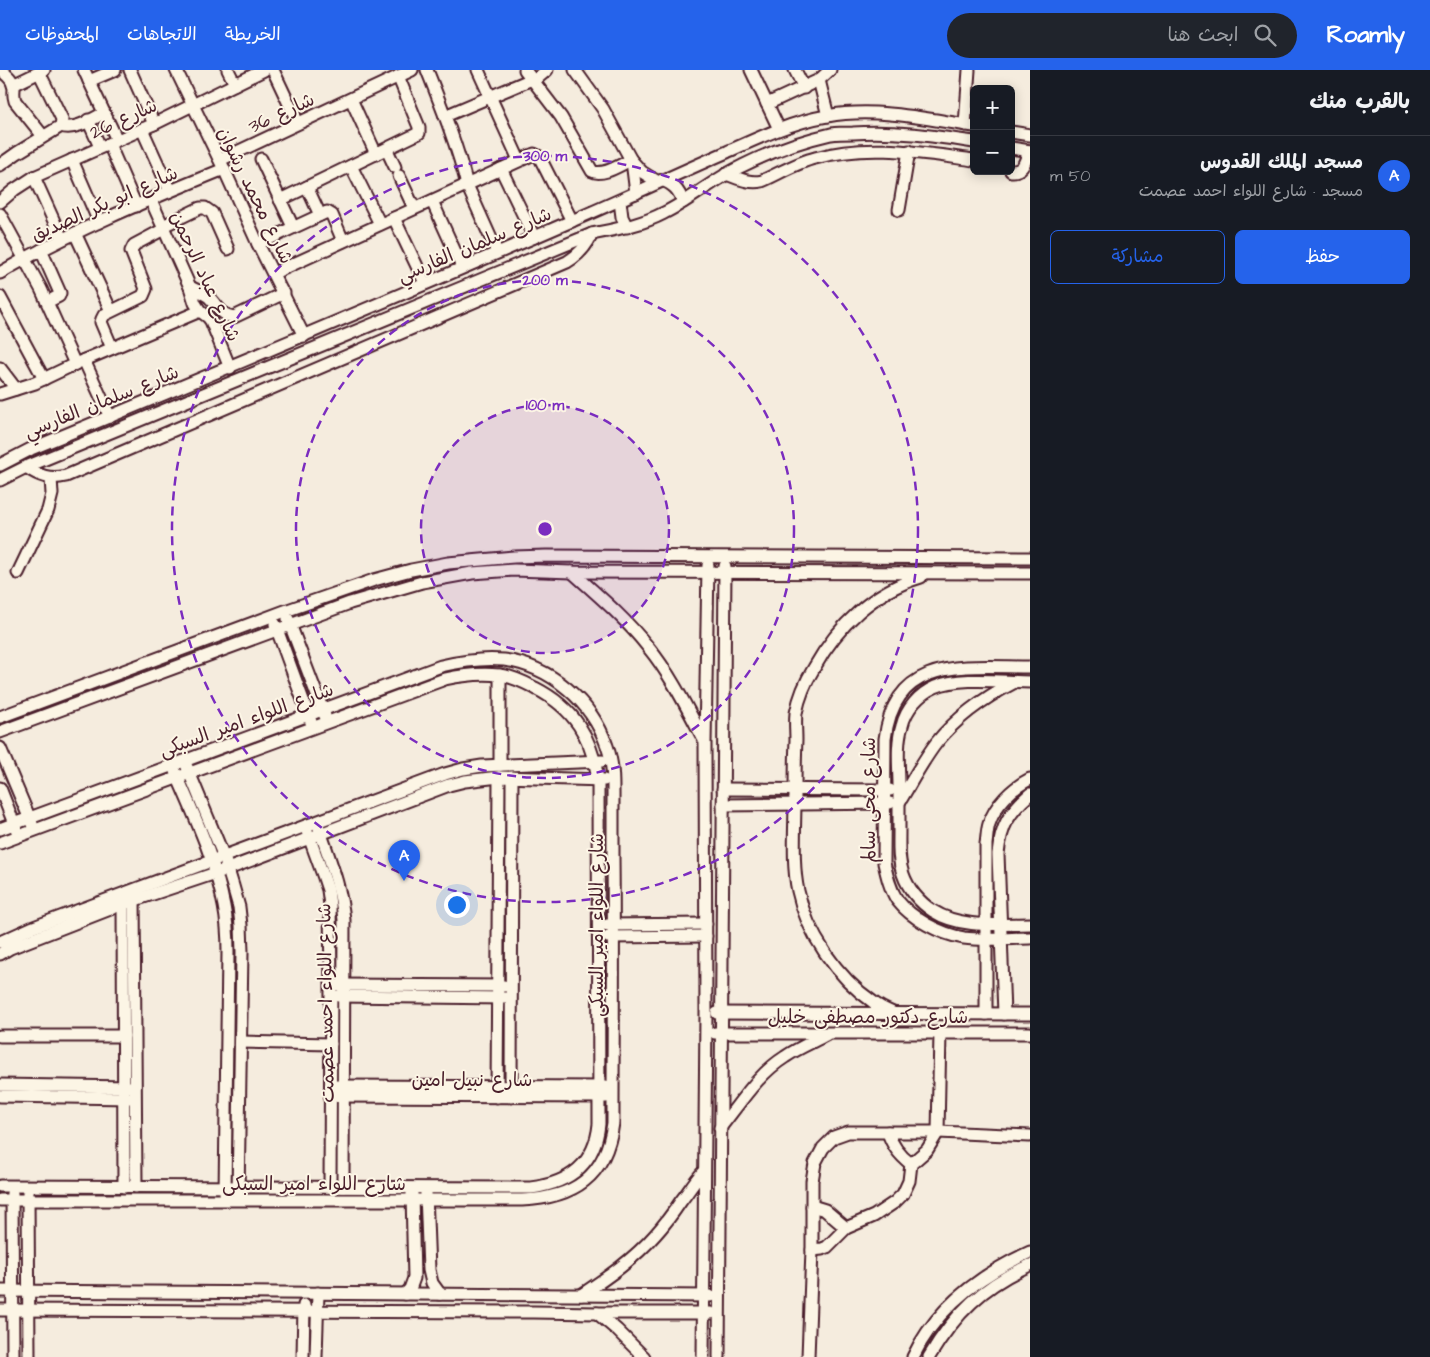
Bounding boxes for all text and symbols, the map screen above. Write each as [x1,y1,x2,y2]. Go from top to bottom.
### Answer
search box [947,13,1297,58]
text: Roamly [1327,18,1405,52]
icon: search [1251,21,1279,49]
text: المحفوظات [25,22,99,47]
text: الاتجاهات [127,22,197,47]
text: الخريطة [225,22,281,47]
text: ابحث هنا [1167,22,1239,49]
map controls [970,85,1015,175]
button: + [970,85,1015,130]
street label: شارع 36 [244,86,319,140]
text: بالقرب منك [1309,87,1410,116]
street label: شارع 26 [85,92,162,146]
street label: شارع محمد رشوان [210,123,300,269]
button: − [970,130,1015,175]
text: 300 m [522,146,567,167]
text: مسجد الملك القدوس [1200,149,1363,176]
street label: شارع ابو بكر الصديق [27,160,182,249]
text: 50 m [1050,165,1090,187]
text: A [1389,165,1399,187]
text: مسجد · شارع اللواء احمد عصمت [1139,180,1363,202]
street label: شارع سلمان الفارسي [393,201,557,292]
street label: شارع عباد الرحمن [163,207,247,346]
button: مشاركة [1050,230,1225,284]
button: حفظ [1235,230,1410,284]
text: 200 m [521,270,568,291]
street label: شارع سلمان الفارسي [20,359,184,448]
text: 100 m [526,395,565,416]
centre of rings [536,520,554,538]
street label: شارع اللواء امير السبكى [156,676,337,765]
street label: شارع محى سالم [856,737,883,863]
street label: شارع اللواء امير السبكى [584,833,611,1017]
pin: A [388,840,420,881]
your location [444,892,470,918]
street label: شارع اللواء احمد عصمت [311,903,342,1103]
street label: شارع دكتور مصطفى خليل [768,1004,968,1031]
street label: شارع نبيل امين [411,1067,533,1094]
street label: شارع اللواء امير السبكى [222,1171,406,1198]

